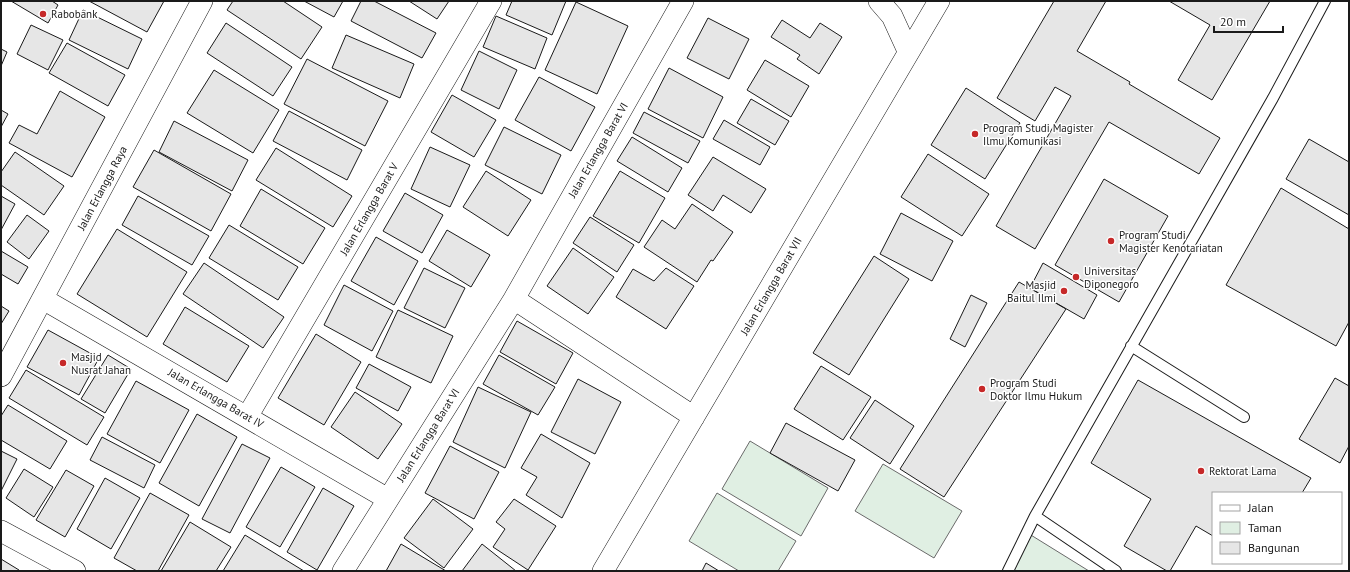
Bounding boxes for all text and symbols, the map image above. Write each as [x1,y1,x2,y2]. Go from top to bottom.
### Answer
place label: Rabobank [51,7,98,21]
scale bar [1214,8,1283,34]
marker: Rabobank [38,9,48,19]
text: 20 m [1220,14,1246,29]
street label: Jalan Erlangga Barat VI [565,100,631,201]
place label: Program Studi Magister Ilmu Komunikasi [983,121,1094,148]
marker: Program Studi Magister Ilmu Komunikasi [970,129,980,139]
street label: Jalan Erlangga Raya [73,144,130,233]
street label: Jalan Erlangga Barat V [336,160,402,259]
place label: Program Studi Magister Kenotariatan [1119,228,1223,255]
street label: Jalan Erlangga Barat VII [737,234,805,338]
marker: Program Studi Magister Kenotariatan [1106,236,1116,246]
place label: Universitas Diponegoro [1084,264,1139,291]
marker: Universitas Diponegoro [1071,272,1081,282]
place label: Masjid Baitul Ilmi [1007,278,1056,305]
marker: Masjid Baitul Ilmi [1059,286,1069,296]
place label: Masjid Nusrat Jahan [71,350,131,377]
marker: Masjid Nusrat Jahan [58,358,68,368]
street label: Jalan Erlangga Barat IV [165,364,267,431]
place label: Program Studi Doktor Ilmu Hukum [990,376,1082,403]
marker: Program Studi Doktor Ilmu Hukum [977,384,987,394]
street label: Jalan Erlangga Barat VI [393,386,462,485]
place label: Rektorat Lama [1209,464,1277,478]
marker: Rektorat Lama [1196,466,1206,476]
legend [1212,492,1342,564]
text: Jalan [1247,500,1273,515]
text: Taman [1248,520,1282,535]
text: Bangunan [1248,540,1300,555]

